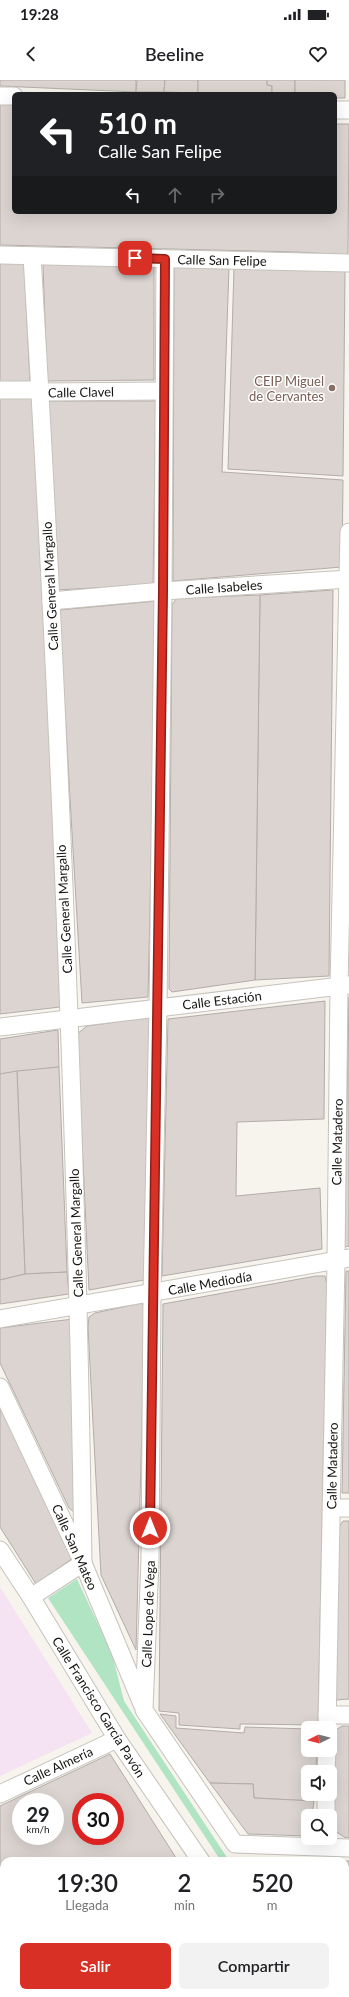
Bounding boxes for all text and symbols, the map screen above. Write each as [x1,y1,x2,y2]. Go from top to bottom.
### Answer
text: 19:28 [20,5,59,23]
icon: back [20,43,42,65]
text: Beeline [145,43,204,65]
icon: heart [307,43,329,65]
text: 510 m [98,106,177,140]
icon: left [32,108,84,160]
text: Calle San Felipe [98,140,222,162]
icon: left [122,184,144,206]
icon: ahead [164,184,186,206]
icon: right [206,184,228,206]
pin [118,241,152,275]
icon: arrive [124,247,146,269]
street label: Calle San Felipe [177,251,267,269]
place label: CEIP Miguel de Cervantes [249,373,324,404]
street label: Calle Clavel [48,383,114,401]
marker: CEIP Miguel de Cervantes [327,383,337,393]
street label: Calle General Margallo [39,521,61,651]
street label: Calle Isabeles [185,576,263,598]
street label: Calle General Margallo [53,844,75,974]
street label: Calle Estación [182,987,262,1013]
street label: Calle Matadero [328,1098,346,1186]
street label: Calle General Margallo [66,1168,86,1298]
street label: Calle Mediodía [167,1268,253,1298]
street label: Calle Matadero [323,1422,341,1510]
street label: Calle San Mateo [49,1501,101,1593]
position arrow [129,1507,171,1549]
street label: Calle Lope de Vega [138,1560,158,1668]
street label: Calle Francisco García Pavón [49,1634,149,1780]
north arrow [301,1721,337,1757]
map controls [301,1721,337,1845]
street label: Calle Almería [21,1743,95,1789]
button: sound [301,1765,337,1801]
speed limit sign: 30 [72,1793,124,1845]
text: 29 [26,1802,50,1826]
button: search [301,1809,337,1845]
text: km/h [26,1823,50,1835]
text: 19:30 [56,1868,118,1897]
text: 2 [178,1868,191,1897]
text: 520 [251,1868,293,1897]
text: Llegada [65,1897,109,1913]
text: min [174,1897,195,1913]
text: m [267,1897,277,1913]
button: Salir [20,1943,171,1989]
button: Compartir [179,1943,329,1989]

